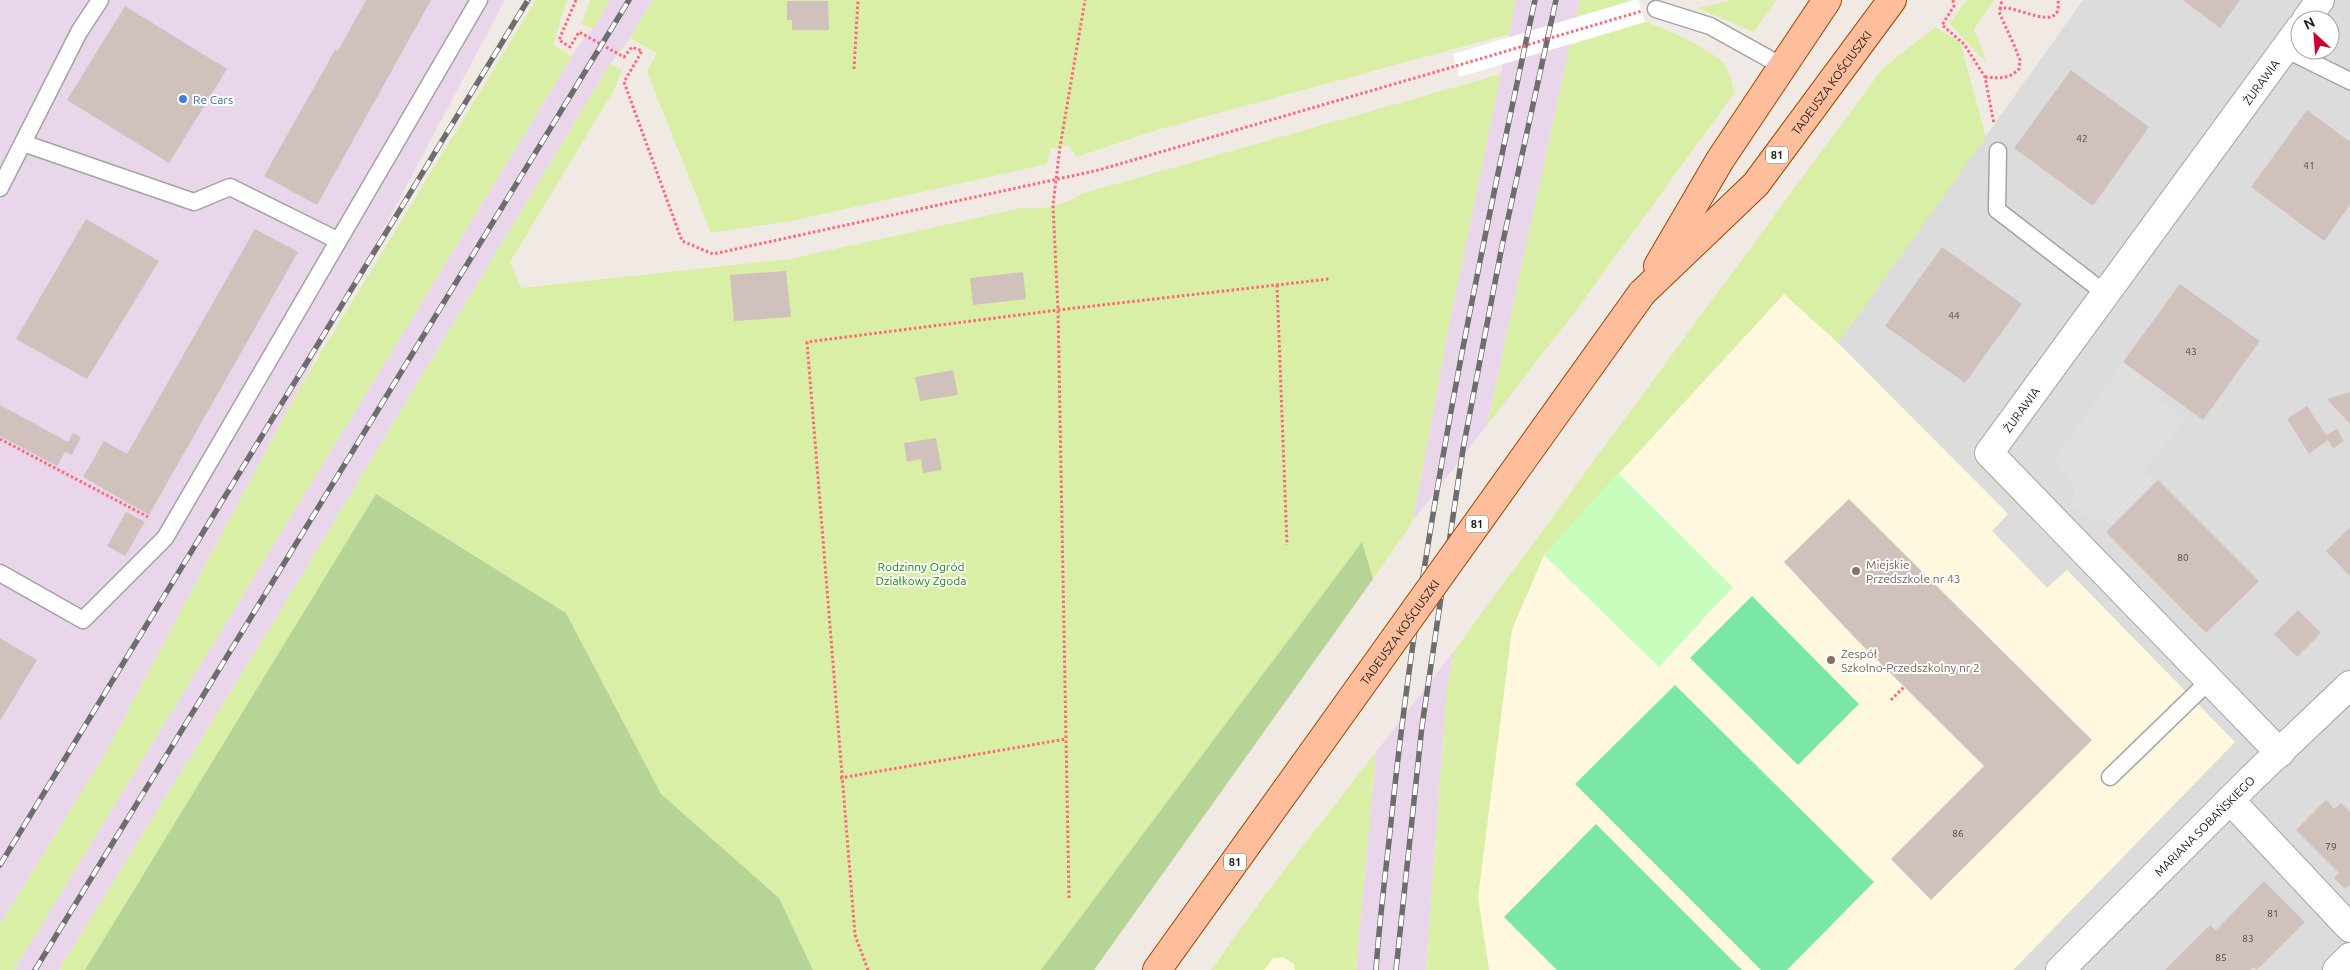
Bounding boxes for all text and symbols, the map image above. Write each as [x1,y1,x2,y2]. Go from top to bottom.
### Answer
north arrow [2290,10,2340,60]
text: N [2301,14,2318,33]
street label: TADEUSZA KOŚCIUSZKI [1788,28,1874,137]
street label: ŻURAWIA [2240,57,2282,107]
marker: Re Cars [177,93,189,105]
place label: Re Cars [193,93,233,106]
house number: 42 [2076,133,2088,144]
road number: 81 [1766,146,1788,164]
house number: 41 [2303,160,2315,171]
house number: 44 [1948,310,1960,321]
house number: 43 [2185,346,2197,357]
street label: ŻURAWIA [2000,384,2042,434]
road number: 81 [1466,516,1488,532]
house number: 80 [2177,552,2189,563]
place label: Miejskie Przedszkole nr 43 [1866,558,1961,585]
park label: Rodzinny Ogród Działkowy Zgoda [876,560,966,587]
marker: Miejskie Przedszkole nr 43 [1850,565,1862,577]
street label: TADEUSZA KOŚCIUSZKI [1357,577,1441,687]
place label: Zespół Szkolno-Przedszkolny nr 2 [1841,647,1980,674]
marker: Zespół Szkolno-Przedszkolny nr 2 [1825,654,1837,666]
street label: MARIANA SOBAŃSKIEGO [2152,773,2257,878]
house number: 86 [1952,828,1964,839]
house number: 79 [2325,841,2337,852]
road number: 81 [1224,854,1246,870]
house number: 81 [2267,908,2279,919]
house number: 83 [2242,933,2254,944]
house number: 85 [2215,952,2227,963]

